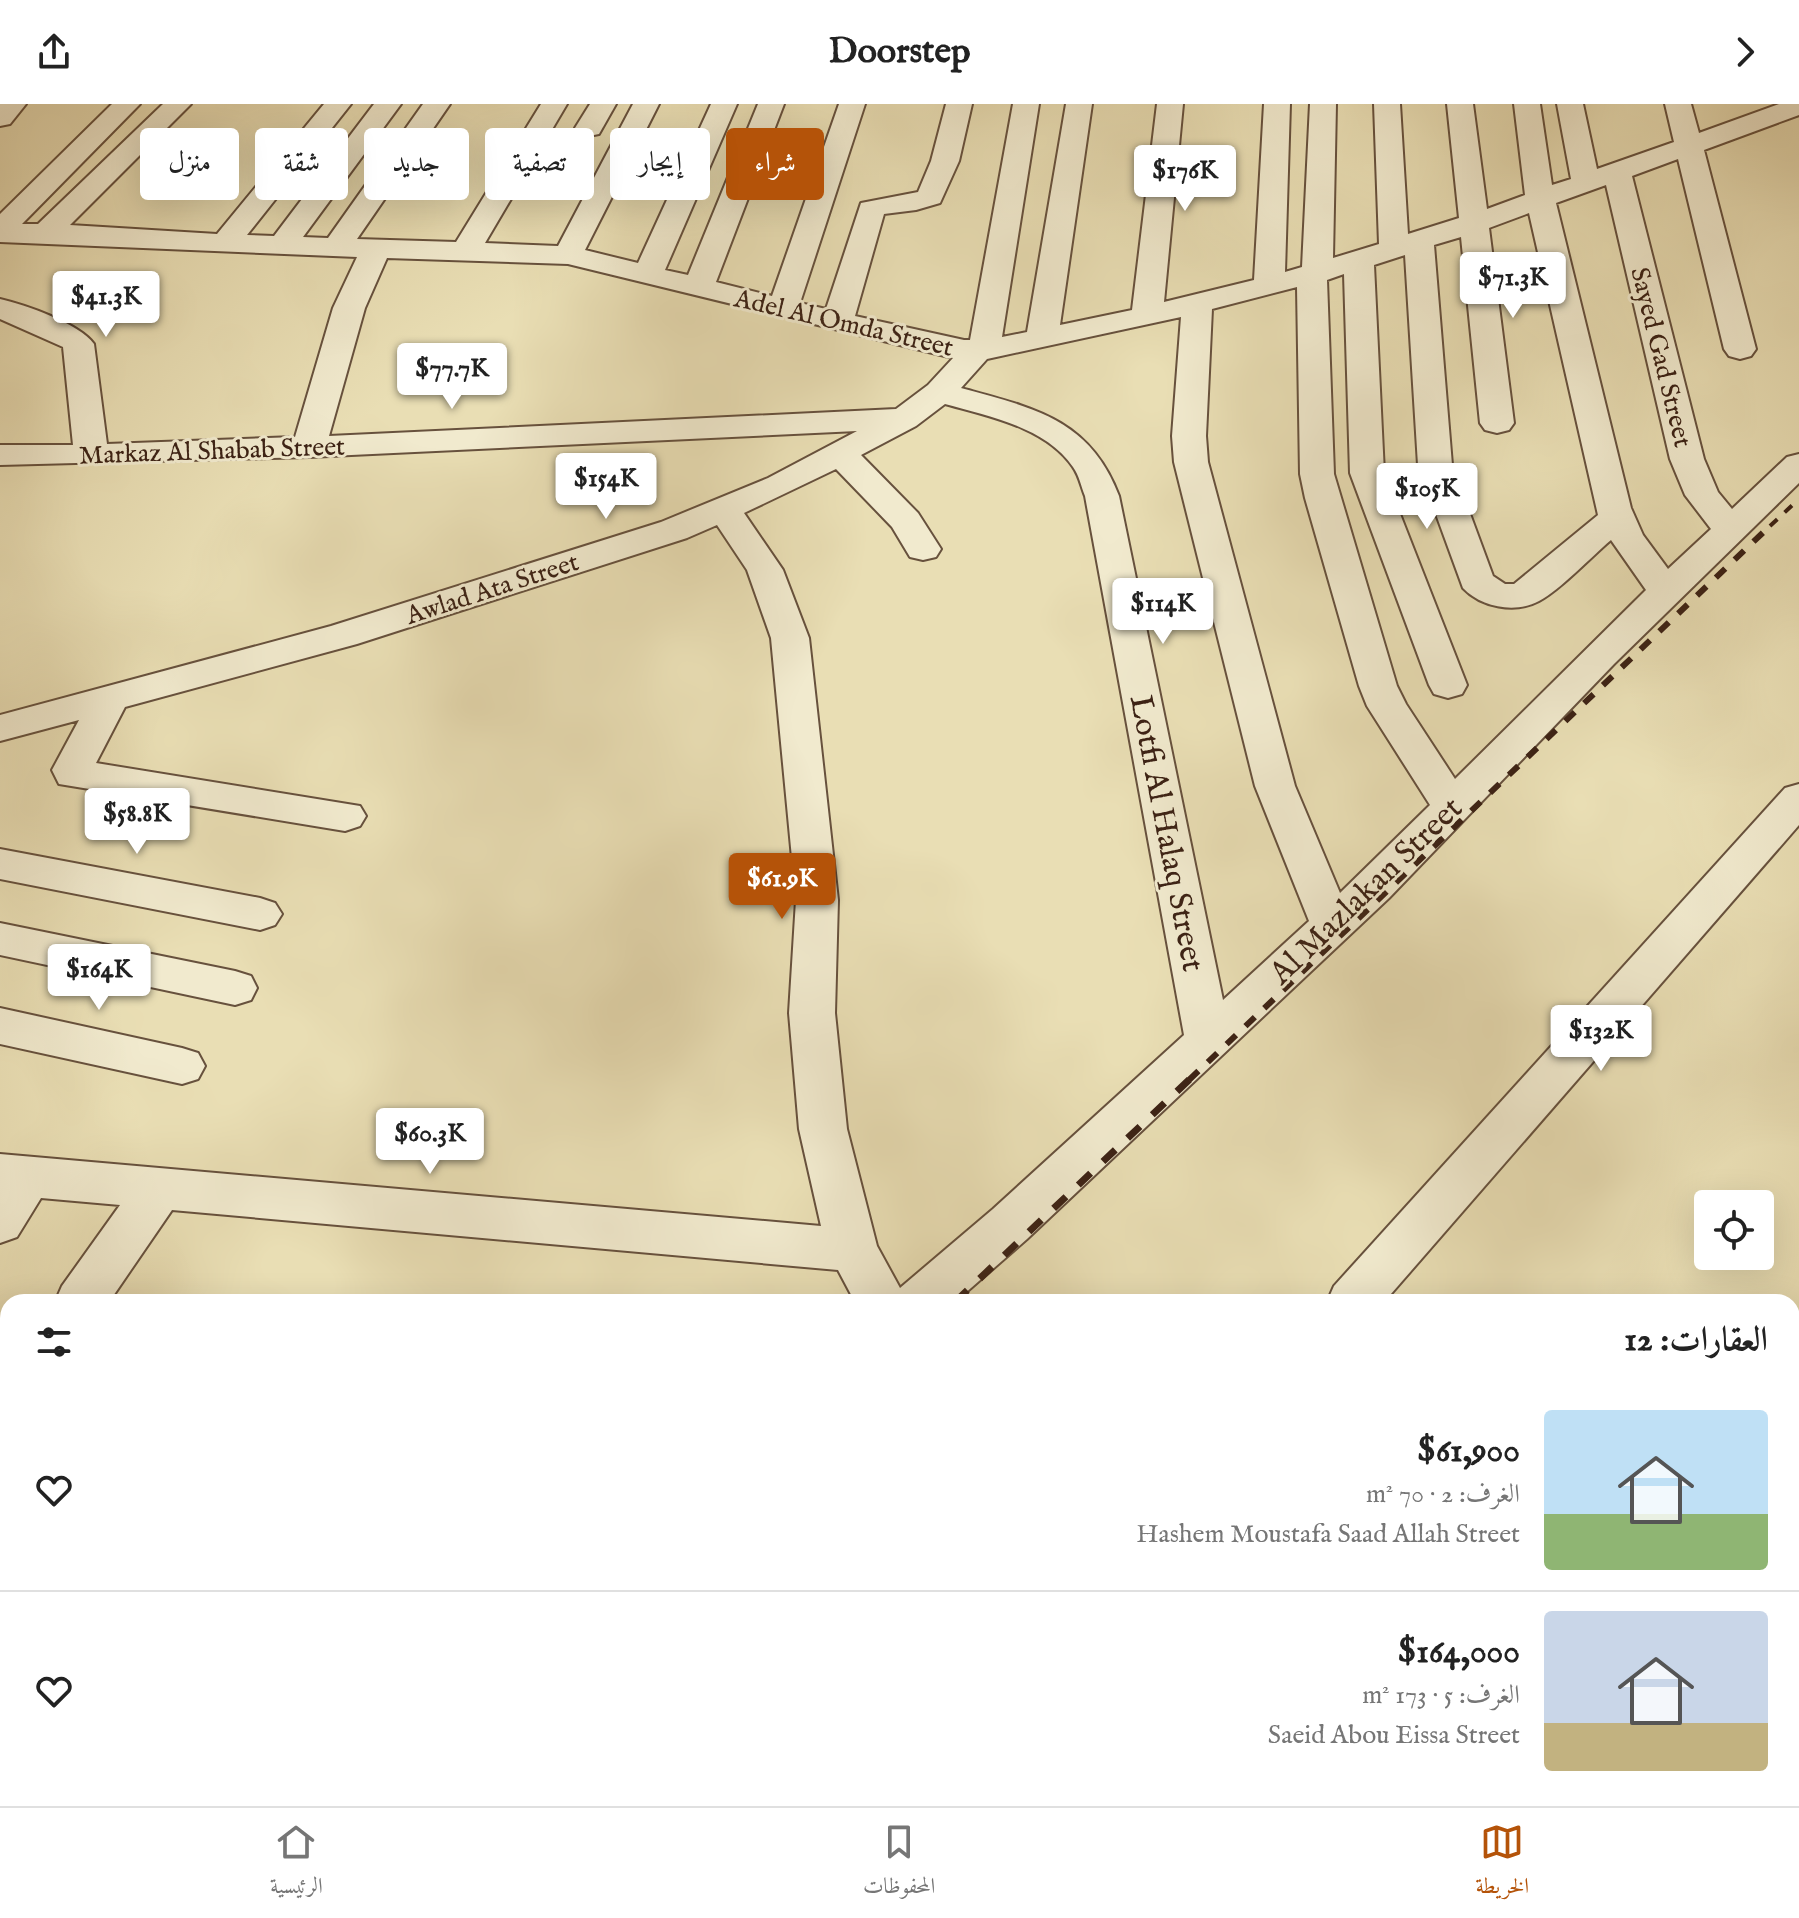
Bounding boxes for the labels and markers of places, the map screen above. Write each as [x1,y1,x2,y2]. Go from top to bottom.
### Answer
pin: $176K [1129,145,1241,213]
pin: $71.3K [1448,252,1578,320]
pin: $41.3K [41,271,171,339]
pin: $77.7K [387,343,517,411]
pin: $154K [550,453,662,521]
pin: $105K [1371,463,1483,531]
pin: $114K [1107,578,1219,646]
pin: $58.8K [72,788,202,856]
pin: $61.9K [717,853,847,921]
pin: $164K [43,944,155,1012]
pin: $132K [1545,1005,1657,1073]
pin: $60.3K [365,1108,495,1176]

